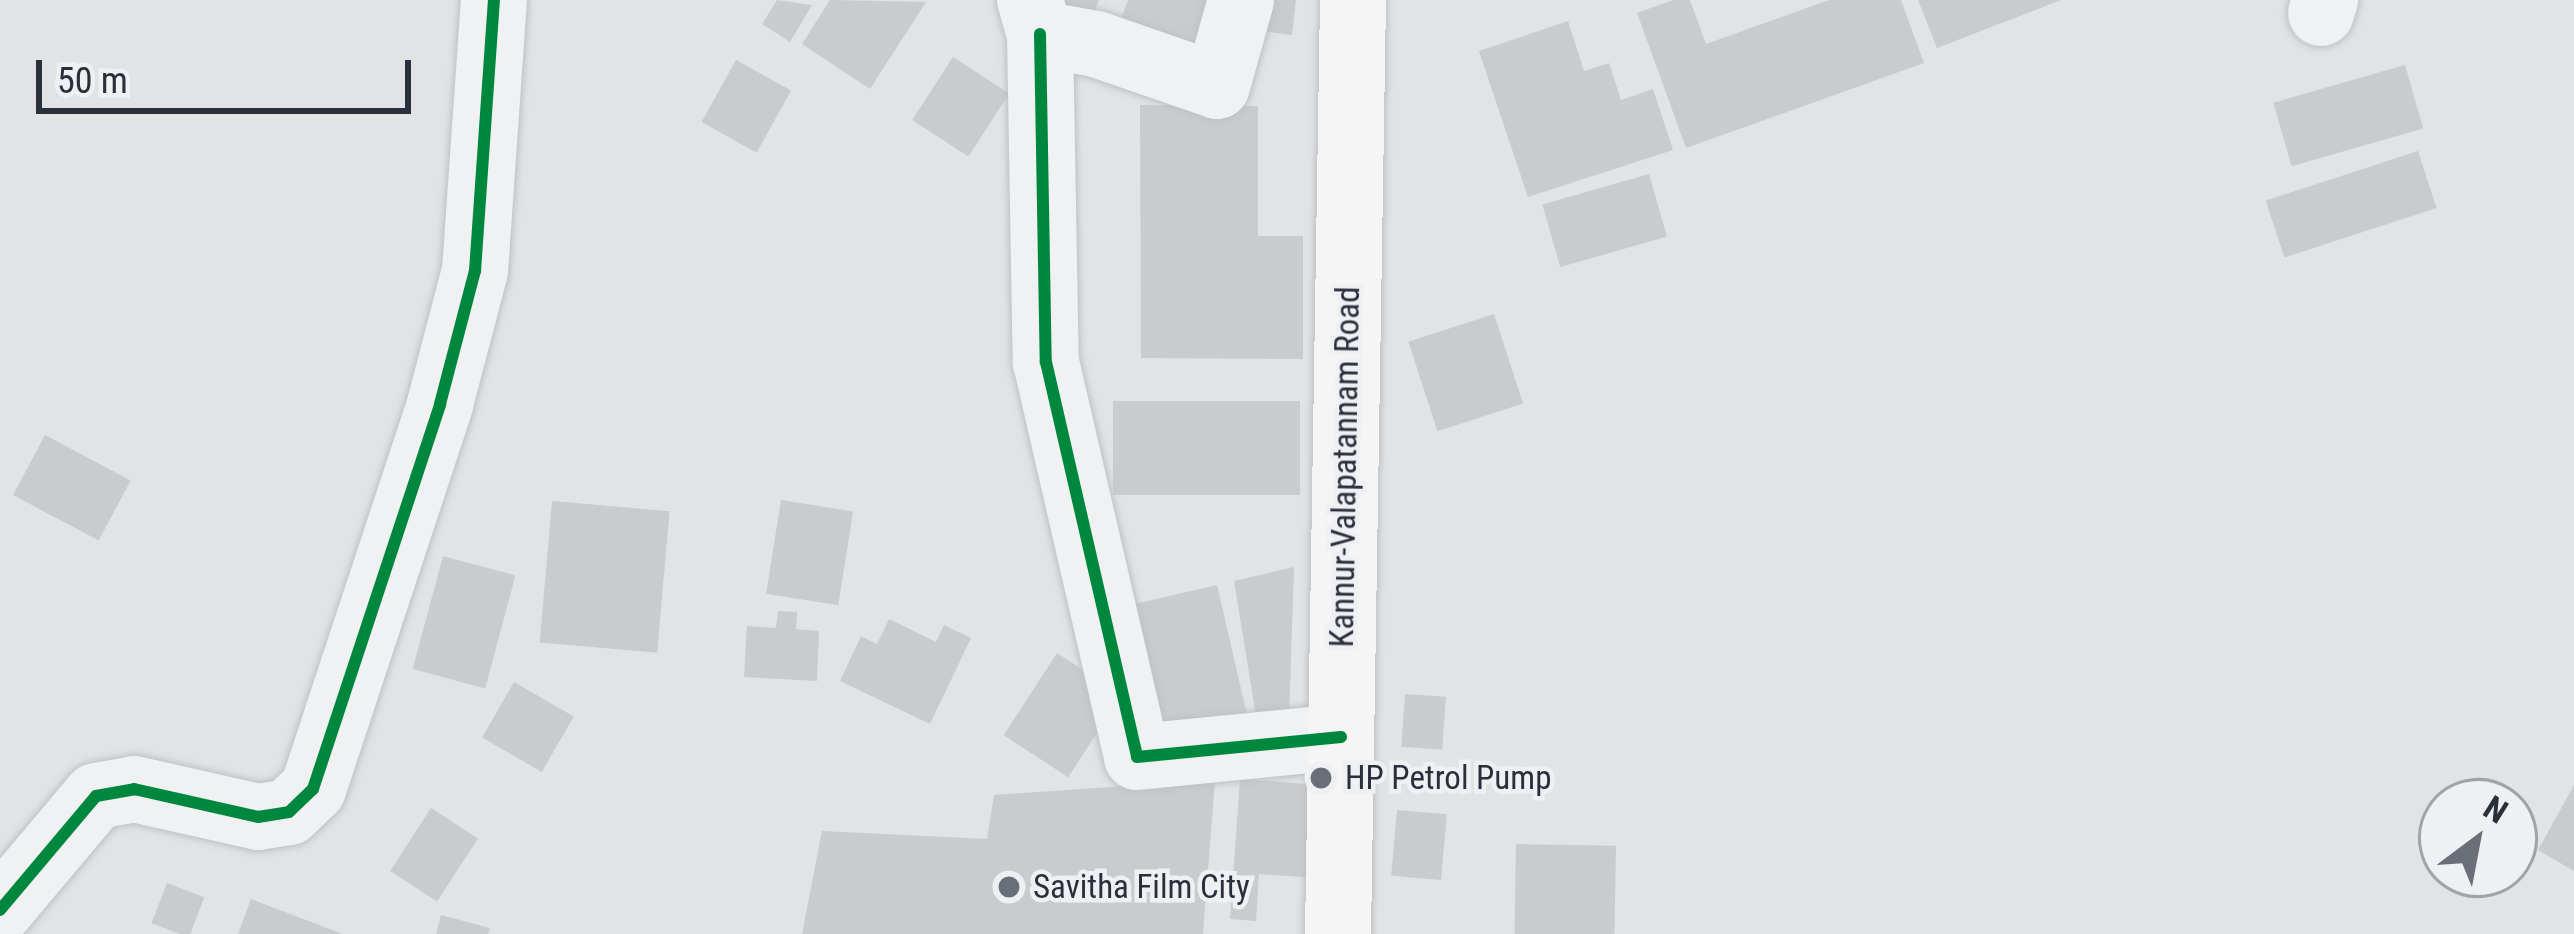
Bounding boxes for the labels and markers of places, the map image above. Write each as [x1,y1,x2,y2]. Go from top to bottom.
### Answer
place label: HP Petrol Pump [1345,758,1551,798]
marker: HP Petrol Pump [1308,765,1334,791]
place label: Savitha Film City [1033,867,1250,907]
marker: Savitha Film City [996,874,1022,900]

